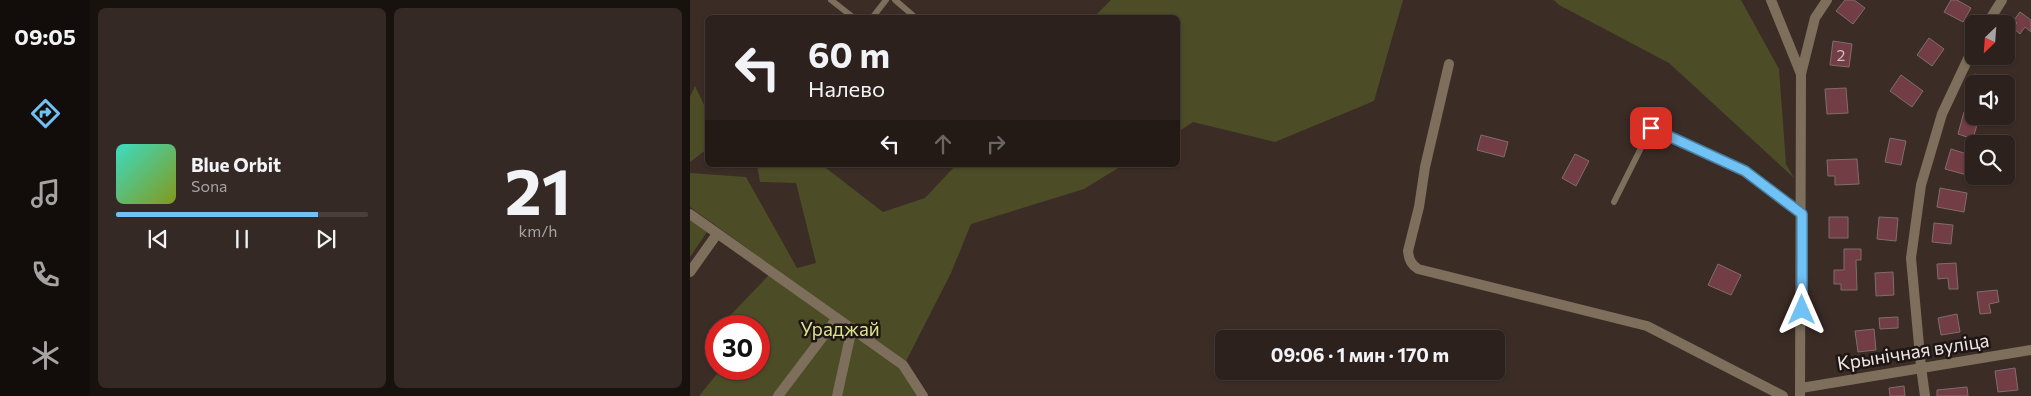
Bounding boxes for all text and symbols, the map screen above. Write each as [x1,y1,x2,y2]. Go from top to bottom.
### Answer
north arrow [1965,15,2015,65]
map controls [1965,15,2015,185]
text: 09:05 [14,23,76,50]
text: 60 m [808,32,890,75]
icon: left [725,35,790,100]
house number: 2 [1837,45,1846,64]
text: Налево [808,75,885,102]
button: sound [1965,75,2015,125]
icon: directions [28,96,63,131]
pin [1630,107,1672,149]
icon: arrive [1637,114,1665,142]
icon: left [876,130,904,158]
icon: ahead [929,130,957,158]
icon: right [982,130,1010,158]
button: search [1965,135,2015,185]
text: 21 [505,149,571,228]
text: Blue Orbit [191,153,281,176]
icon: music [28,176,63,211]
text: Sona [191,176,227,195]
text: km/h [519,221,557,240]
icon: previous [144,225,172,253]
icon: pause [228,225,256,253]
icon: next [312,225,340,253]
icon: phone [28,257,63,292]
position arrow [1775,283,1827,335]
speed limit sign: 30 [705,315,770,380]
park label: Ураджай [800,317,880,340]
street label: Крынічная вуліца [1835,328,1991,374]
icon: climate [28,338,63,373]
text: 09:06 · 1 мин · 170 m [1271,343,1449,366]

